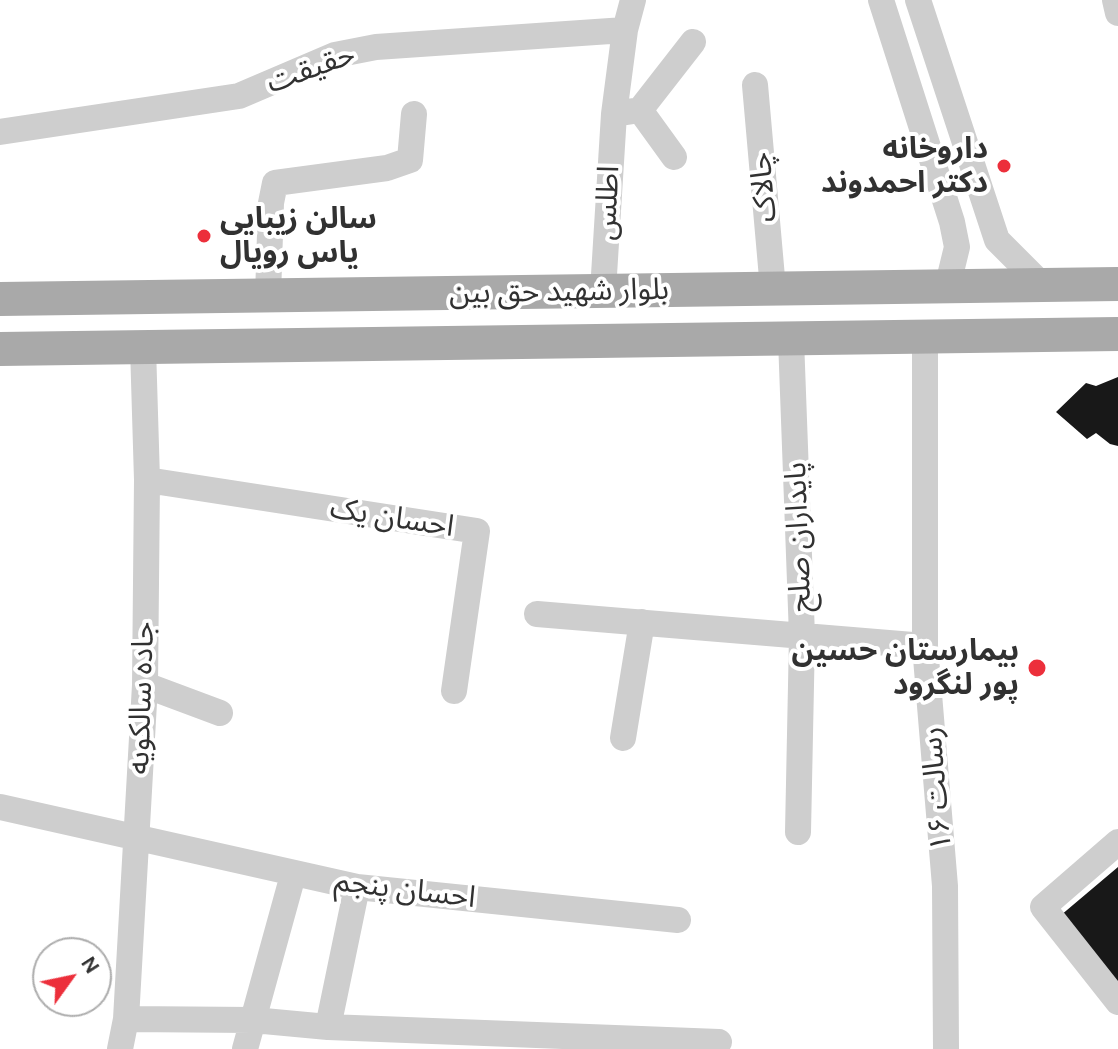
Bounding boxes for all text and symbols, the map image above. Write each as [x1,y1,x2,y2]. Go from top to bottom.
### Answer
street label: حقیقت [262,36,360,102]
place label: داروخانه دکتر احمدوند [821,131,988,202]
street label: چالاک [743,150,785,224]
marker: داروخانه دکتر احمدوند [995,157,1013,175]
street label: اطلس [588,165,628,241]
place label: سالن زیبایی یاس رویال [220,201,377,272]
marker: سالن زیبایی یاس رویال [195,227,213,245]
street label: بلوار شهید حق بین [449,272,669,312]
street label: پایداران صلح [778,461,820,613]
street label: احسان یک [327,490,457,546]
street label: جاده سالکویه [121,621,163,775]
place label: بیمارستان حسین پور لنگرود [792,633,1019,704]
marker: بیمارستان حسین پور لنگرود [1026,657,1048,679]
street label: رسالت ۱۶ [914,725,960,853]
street label: احسان پنجم [332,863,478,917]
north arrow [32,937,112,1017]
text: N [75,951,106,979]

